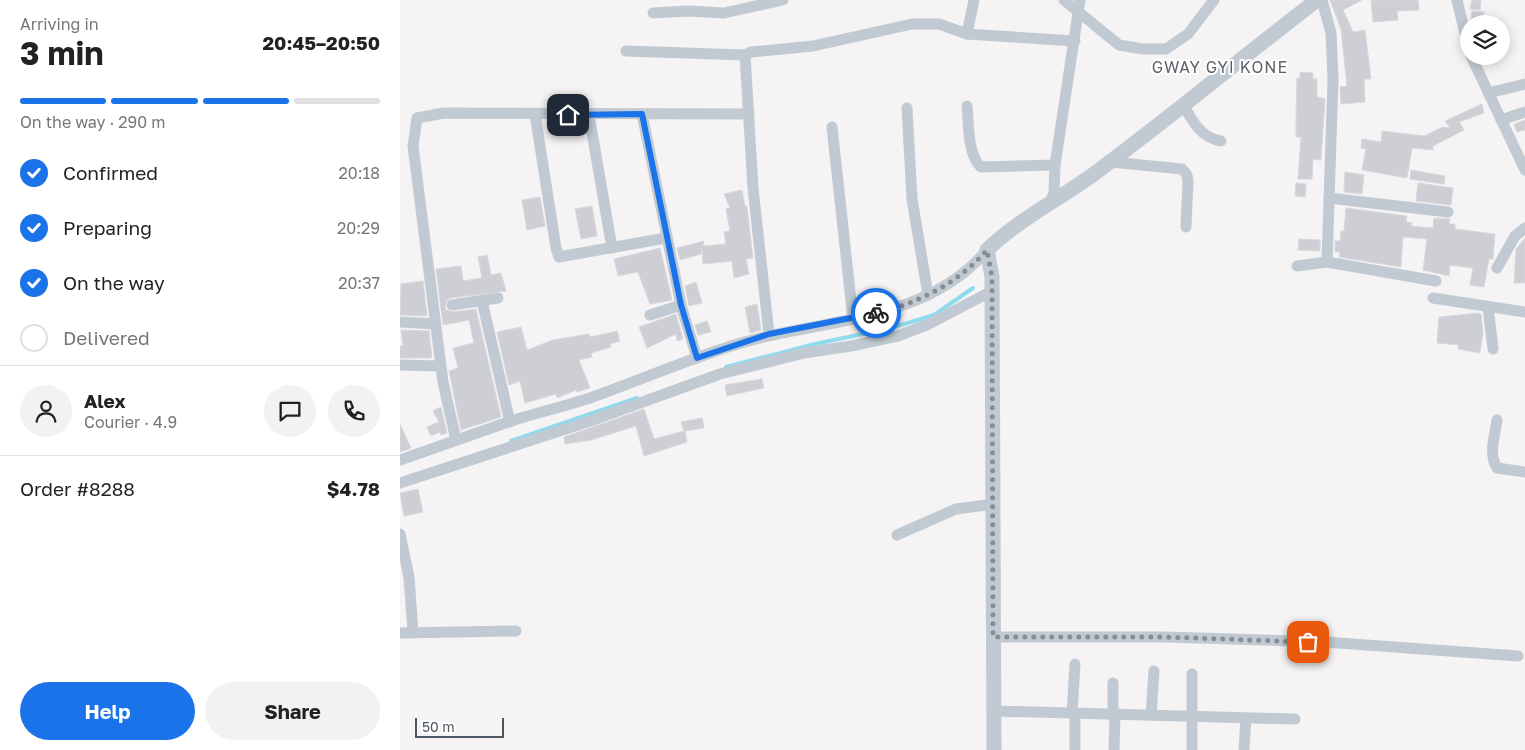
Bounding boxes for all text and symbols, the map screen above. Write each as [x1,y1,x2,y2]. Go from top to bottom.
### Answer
text: Arriving in [20,14,99,34]
map controls [1460,15,1510,65]
button: layers [1460,15,1510,65]
text: 20:45–20:50 [262,31,380,54]
text: 3 min [20,34,104,72]
district label: GWAY GYI KONE [1152,57,1288,77]
pin [547,94,589,136]
icon: home [554,101,582,129]
text: On the way · 290 m [20,112,165,132]
icon: check [20,159,48,187]
text: Confirmed [63,161,158,184]
text: 20:18 [338,163,380,183]
icon: check [20,214,48,242]
text: Preparing [63,216,152,239]
text: 20:29 [337,218,380,238]
icon: check [20,269,48,297]
text: On the way [63,271,165,294]
text: 20:37 [338,273,380,293]
courier [851,288,901,338]
icon: bike [862,299,890,327]
text: Delivered [63,326,150,349]
button: person [20,385,72,437]
button: chat [264,385,316,437]
button: phone [328,385,380,437]
text: Alex [84,389,125,412]
text: Courier · 4.9 [84,412,177,432]
text: Order #8288 [20,477,135,500]
text: $4.78 [327,477,380,500]
pin [1287,621,1329,663]
icon: bag [1294,628,1322,656]
button: Help [20,682,195,740]
button: Share [205,682,380,740]
scale bar [415,715,504,738]
text: 50 m [422,718,455,735]

